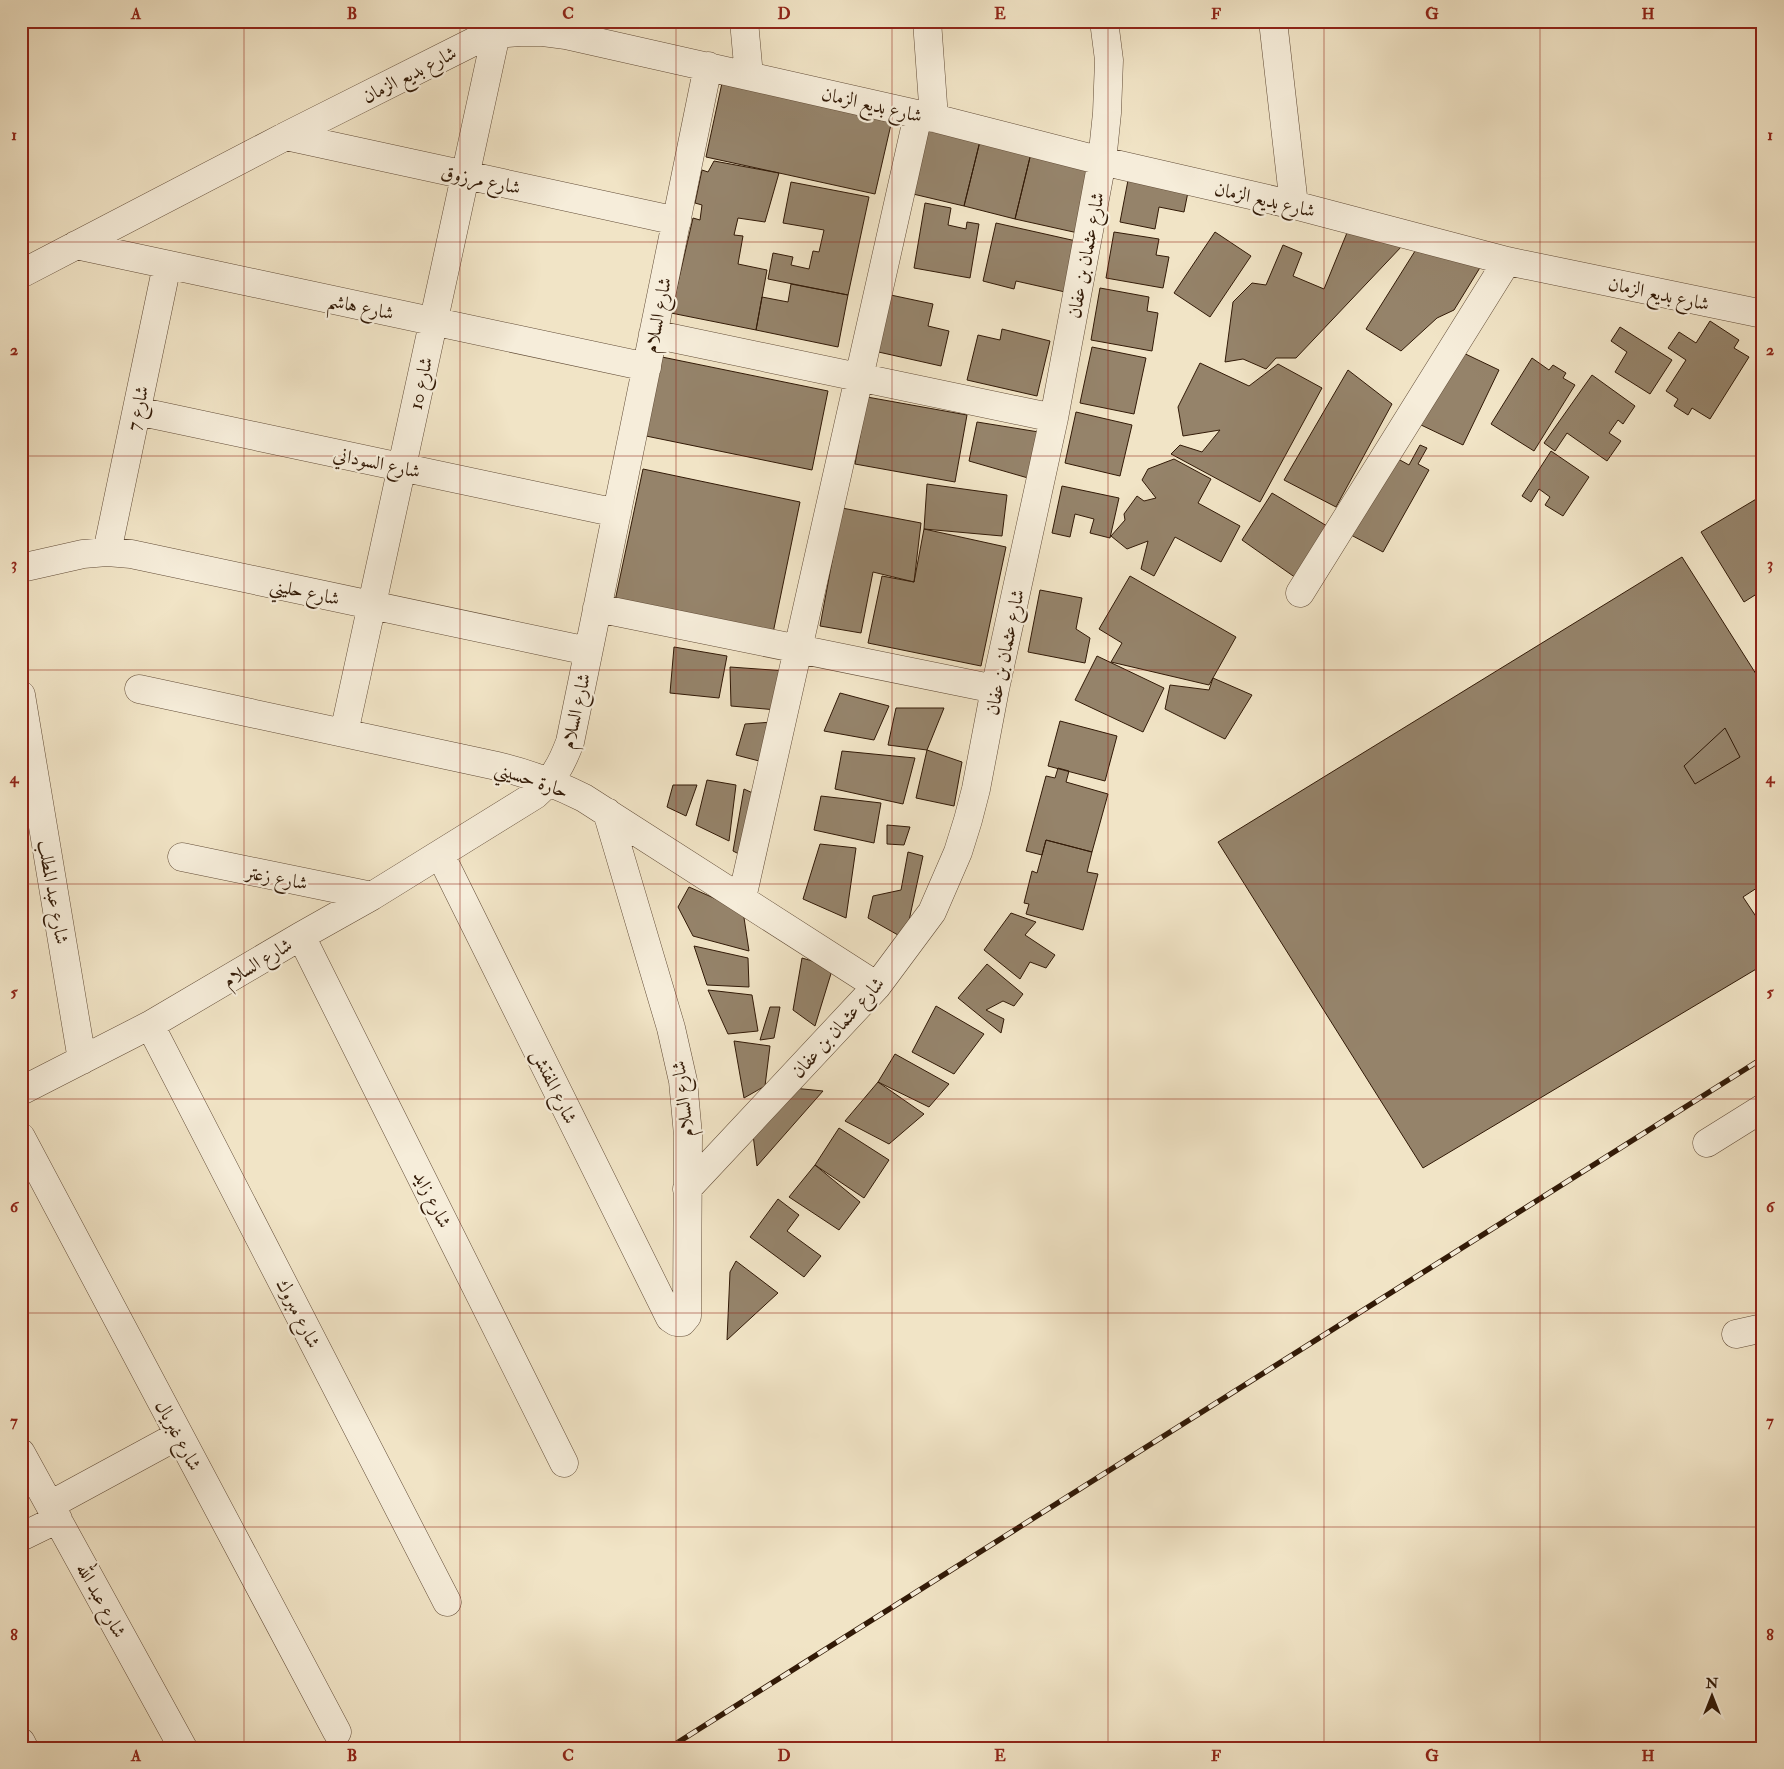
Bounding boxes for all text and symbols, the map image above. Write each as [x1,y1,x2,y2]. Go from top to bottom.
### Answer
text: A [130,4,142,24]
text: B [347,4,357,24]
text: C [562,4,574,24]
text: D [777,4,791,24]
text: E [994,4,1006,24]
text: F [1211,4,1221,24]
text: G [1425,4,1439,24]
text: H [1641,4,1655,24]
street label: شارع بديع الزمان [358,41,463,113]
street label: شارع بديع الزمان [818,82,925,133]
text: 1 [11,125,17,145]
text: 1 [1767,125,1773,145]
street label: شارع مرزوق [438,160,523,203]
street label: شارع بديع الزمان [1211,177,1318,228]
street label: شارع عثمان بن عفان [1062,190,1113,321]
street label: شارع بديع الزمان [1605,272,1712,321]
street label: شارع السلام [639,275,681,356]
street label: شارع هاشم [324,288,396,333]
text: 2 [10,340,18,360]
text: 2 [1766,340,1774,360]
street label: شارع 10 [404,355,441,412]
street label: شارع 7 [121,383,157,434]
street label: شارع السوداني [330,442,423,487]
text: 3 [11,554,17,574]
text: 3 [1767,554,1773,574]
street label: شارع حليني [266,573,342,617]
street label: شارع عثمان بن عفان [980,587,1033,718]
street label: شارع السلام [556,671,600,752]
street label: حارة حسيني [490,756,572,809]
text: 4 [9,768,20,788]
text: 4 [1765,768,1776,788]
street label: شارع عبد المطلب [29,838,74,947]
street label: شارع زعتر [241,860,310,899]
street label: شارع السلام [218,933,299,996]
street label: شارع عثمان بن عفان [786,972,892,1085]
text: 5 [10,982,18,1002]
text: 5 [1766,982,1774,1002]
street label: شارع المفتش [523,1045,582,1129]
street label: شارع السلام [666,1059,704,1139]
street label: شارع زايد [405,1167,457,1233]
text: 6 [10,1197,20,1217]
text: 6 [1766,1197,1776,1217]
street label: شارع مبروك [268,1275,326,1354]
street label: شارع غبريال [147,1396,207,1476]
text: 7 [10,1411,18,1431]
text: 7 [1766,1411,1774,1431]
street label: شارع عبد الله [68,1557,134,1644]
text: 8 [10,1625,18,1645]
text: 8 [1766,1625,1774,1645]
north arrow [1686,1672,1736,1722]
text: N [1705,1675,1719,1692]
text: A [130,1746,142,1766]
text: B [347,1746,357,1766]
text: C [562,1746,574,1766]
text: D [777,1746,791,1766]
text: E [994,1746,1006,1766]
text: F [1211,1746,1221,1766]
text: G [1425,1746,1439,1766]
text: H [1641,1746,1655,1766]

